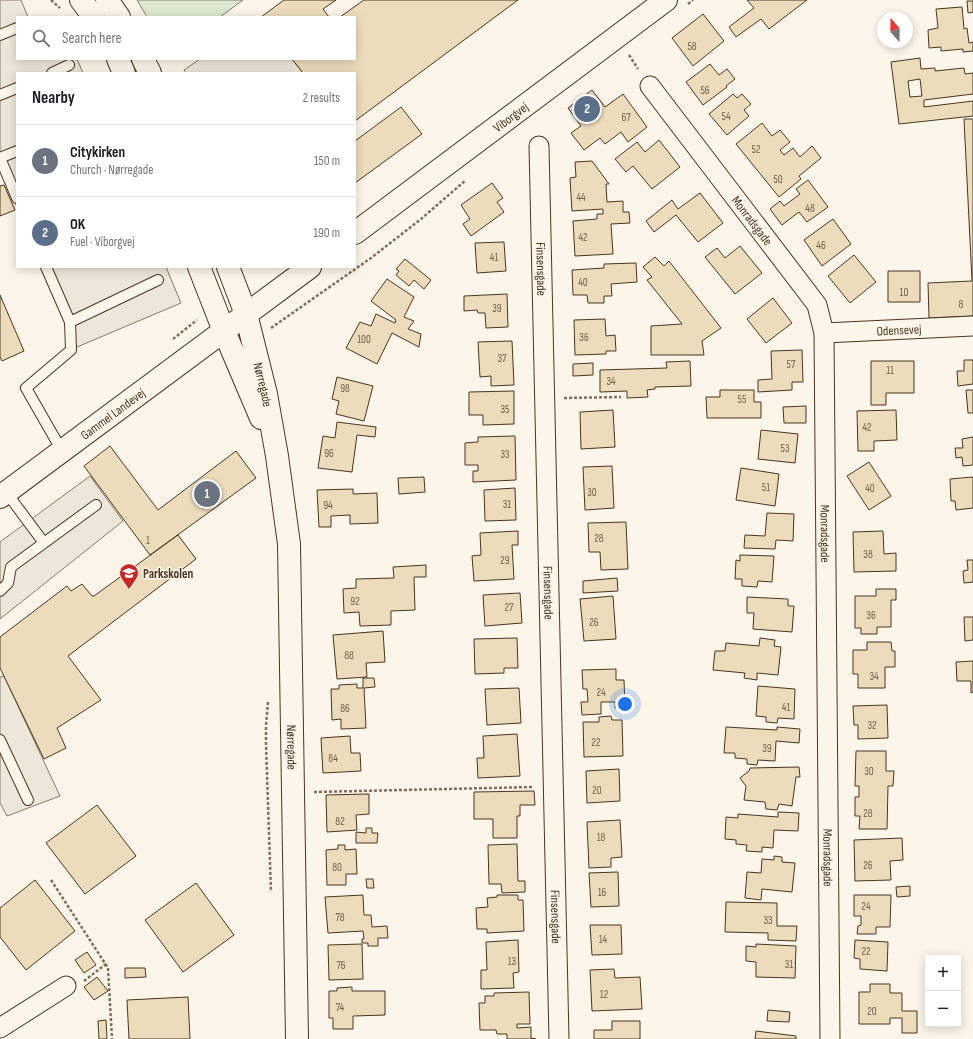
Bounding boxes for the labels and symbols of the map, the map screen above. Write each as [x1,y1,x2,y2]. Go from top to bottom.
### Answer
north arrow [877,12,913,48]
house number: 58 [687,40,697,53]
house number: 56 [700,84,710,97]
pin: 2 [574,94,600,124]
street label: Viborgvej [490,99,532,136]
house number: 54 [721,110,731,123]
house number: 67 [621,111,631,124]
house number: 52 [752,143,761,156]
house number: 50 [773,173,783,186]
house number: 44 [576,191,586,204]
street label: Monradsgade [728,193,776,249]
house number: 48 [805,202,815,215]
house number: 42 [578,231,588,244]
house number: 46 [816,239,826,252]
street label: Finsensgade [532,242,549,296]
house number: 41 [490,251,498,264]
house number: 40 [578,276,588,289]
house number: 10 [900,286,908,299]
house number: 8 [959,298,964,311]
house number: 39 [492,302,502,315]
street label: Odensevej [876,321,922,340]
house number: 36 [579,331,589,344]
house number: 100 [357,333,371,346]
house number: 37 [497,352,507,365]
house number: 57 [787,358,796,371]
street label: Nørregade [249,361,275,408]
house number: 11 [886,364,894,377]
house number: 34 [606,375,616,388]
house number: 98 [340,382,350,395]
street label: Gammel Landevej [78,385,148,444]
house number: 55 [738,393,746,406]
house number: 35 [500,403,510,416]
house number: 42 [862,421,872,434]
house number: 53 [780,442,790,455]
house number: 96 [324,447,334,460]
house number: 33 [500,448,510,461]
pin: 1 [194,479,220,509]
house number: 51 [762,481,770,494]
house number: 40 [865,482,875,495]
house number: 30 [587,486,597,499]
house number: 31 [503,498,511,511]
house number: 94 [323,499,333,512]
street label: Monradsgade [816,505,833,563]
house number: 28 [594,532,604,545]
house number: 1 [146,534,150,547]
house number: 38 [863,548,873,561]
house number: 29 [500,554,510,567]
school or university icon: Parkskolen [118,562,140,590]
place label: Parkskolen [143,566,193,582]
street label: Finsensgade [539,566,557,620]
house number: 92 [350,595,360,608]
house number: 27 [505,601,514,614]
house number: 36 [866,609,876,622]
house number: 26 [589,616,599,629]
house number: 88 [344,649,354,662]
house number: 34 [869,670,879,683]
house number: 24 [596,686,606,699]
your location [615,694,635,714]
house number: 41 [782,701,790,714]
house number: 86 [340,702,350,715]
house number: 32 [867,719,877,732]
street label: Nørregade [283,725,300,770]
house number: 22 [591,736,601,749]
house number: 39 [762,742,772,755]
house number: 84 [328,752,338,765]
house number: 30 [864,765,874,778]
house number: 20 [592,784,602,797]
house number: 28 [863,807,873,820]
house number: 82 [335,815,345,828]
street label: Monradsgade [819,829,836,887]
house number: 18 [597,831,606,844]
house number: 26 [863,859,873,872]
house number: 80 [332,861,342,874]
house number: 16 [598,886,607,899]
street label: Finsensgade [547,890,564,944]
house number: 24 [861,900,871,913]
house number: 78 [335,911,345,924]
house number: 33 [763,914,773,927]
house number: 14 [599,933,608,946]
house number: 22 [861,945,871,958]
house number: 13 [508,955,517,968]
house number: 31 [785,958,793,971]
house number: 76 [336,959,346,972]
house number: 12 [600,988,609,1001]
house number: 74 [336,1001,345,1014]
house number: 20 [867,1005,877,1018]

